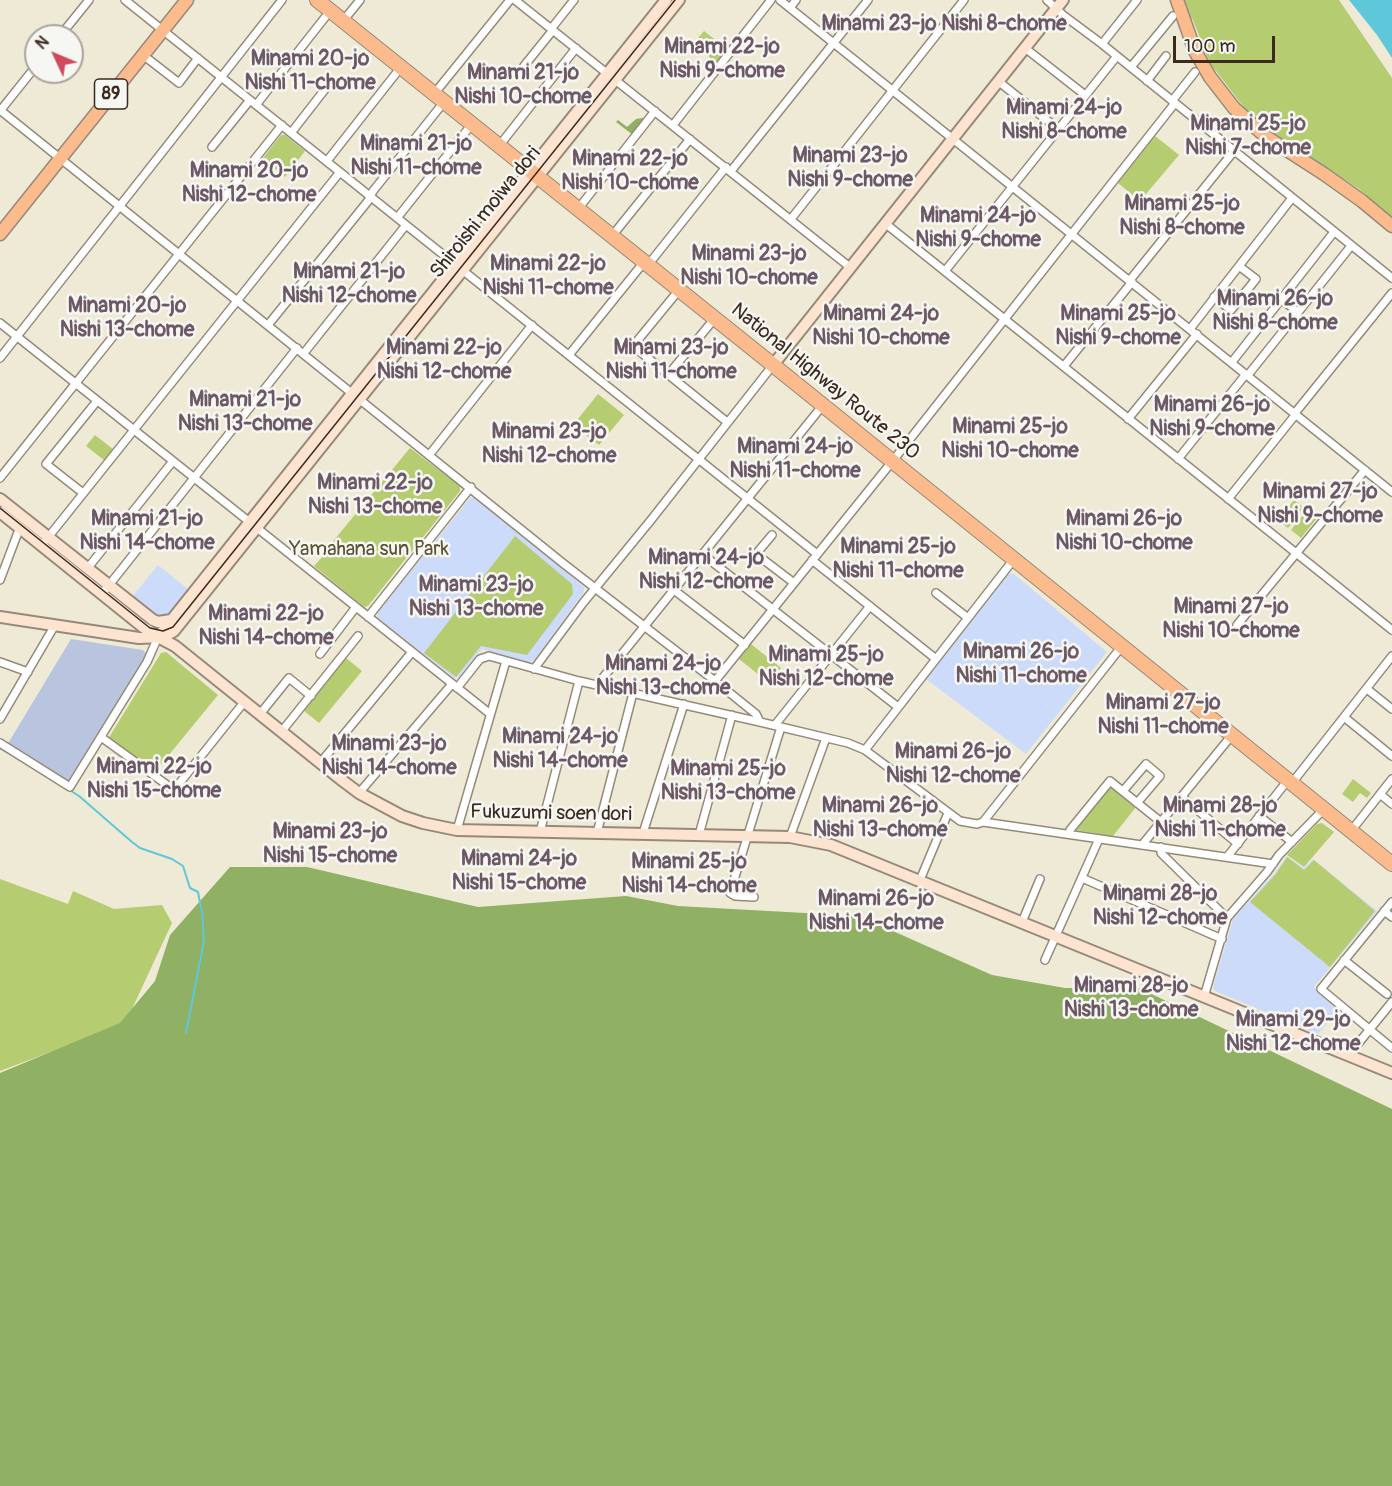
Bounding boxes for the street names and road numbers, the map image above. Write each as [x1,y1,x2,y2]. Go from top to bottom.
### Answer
road number: 89 [94,79,128,109]
street label: Shiroishi moiwa dori [426,142,546,284]
street label: National Highway Route 230 [726,299,924,465]
street label: Fukuzumi soen dori [470,801,632,827]

